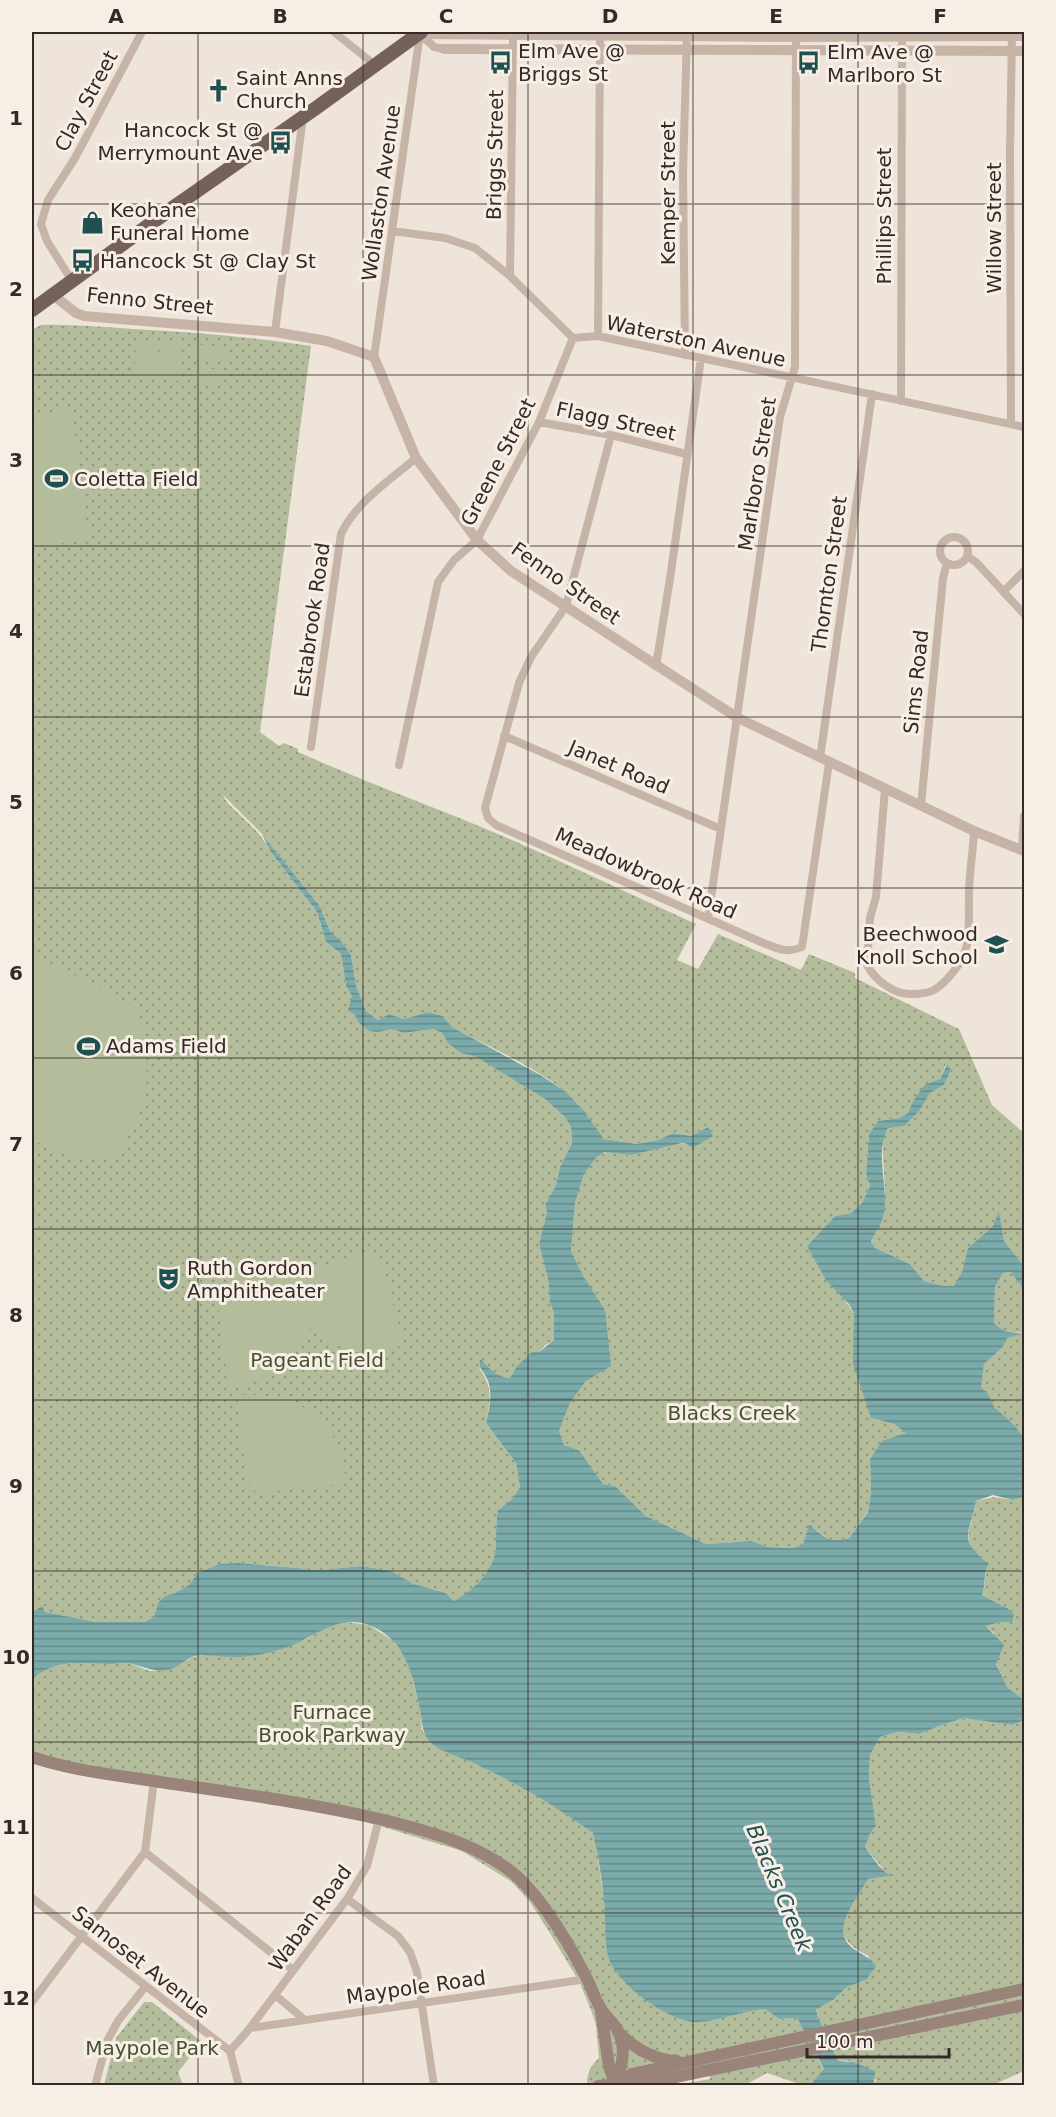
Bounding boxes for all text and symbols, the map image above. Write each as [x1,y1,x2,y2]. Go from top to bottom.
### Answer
text: A [108,4,124,28]
text: B [272,4,288,28]
text: C [439,4,453,28]
text: D [602,4,618,28]
text: E [769,4,783,28]
text: F [933,4,947,28]
place label: Elm Ave @ Briggs St [518,39,625,86]
place label: Elm Ave @ Marlboro St [827,40,942,87]
street label: Clay Street [49,46,123,156]
bus stop icon: Elm Ave @ Briggs St [487,49,513,75]
bus stop icon: Elm Ave @ Marlboro St [796,50,822,76]
place label: Saint Anns Church [236,66,343,113]
church icon: Saint Anns Church [205,77,231,103]
street label: Briggs Street [482,89,508,220]
street label: Wollaston Avenue [357,103,405,283]
text: 1 [9,106,23,130]
place label: Hancock St @ Merrymount Ave [98,118,263,165]
street label: Kemper Street [656,121,680,265]
bus stop icon: Hancock St @ Merrymount Ave [268,129,294,155]
street label: Phillips Street [872,147,896,285]
street label: Willow Street [982,162,1006,294]
place label: Keohane Funeral Home [110,198,250,245]
shop icon: Keohane Funeral Home [79,209,105,235]
bus stop icon: Hancock St @ Clay St [69,248,95,274]
place label: Hancock St @ Clay St [100,249,316,273]
text: 2 [9,277,23,301]
street label: Fenno Street [85,282,215,320]
street label: Waterston Avenue [604,310,788,372]
street label: Greene Street [456,394,541,530]
street label: Marlboro Street [733,395,781,553]
street label: Flagg Street [554,397,678,445]
text: 3 [9,448,23,472]
sports icon: Coletta Field [43,466,69,492]
place label: Coletta Field [74,467,199,491]
street label: Thornton Street [806,494,852,655]
street label: Fenno Street [507,537,625,629]
street label: Estabrook Road [289,541,335,699]
text: 4 [9,619,23,643]
street label: Sims Road [899,629,933,735]
street label: Janet Road [563,734,673,799]
text: 5 [9,790,23,814]
street label: Meadowbrook Road [552,822,740,924]
place label: Beechwood Knoll School [856,922,978,969]
school or university icon: Beechwood Knoll School [983,932,1009,958]
text: 6 [9,961,23,985]
sports icon: Adams Field [75,1033,101,1059]
place label: Adams Field [106,1034,227,1058]
text: 7 [9,1132,23,1156]
place label: Ruth Gordon Amphitheater [187,1256,325,1303]
theatre icon: Ruth Gordon Amphitheater [156,1266,182,1292]
text: 8 [9,1303,23,1327]
park label: Pageant Field [250,1348,384,1372]
park label: Blacks Creek [668,1401,797,1425]
text: 9 [9,1474,23,1498]
text: 10 [2,1645,30,1669]
park label: Furnace Brook Parkway [258,1700,406,1747]
text: 11 [2,1815,30,1839]
water label: Blacks Creek [741,1821,817,1956]
street label: Waban Road [264,1860,356,1976]
street label: Samoset Avenue [67,1901,215,2023]
street label: Maypole Road [345,1965,487,2009]
text: 12 [2,1986,30,2010]
scale bar [807,2021,950,2059]
text: 100 m [816,2031,874,2052]
park label: Maypole Park [85,2036,219,2060]

